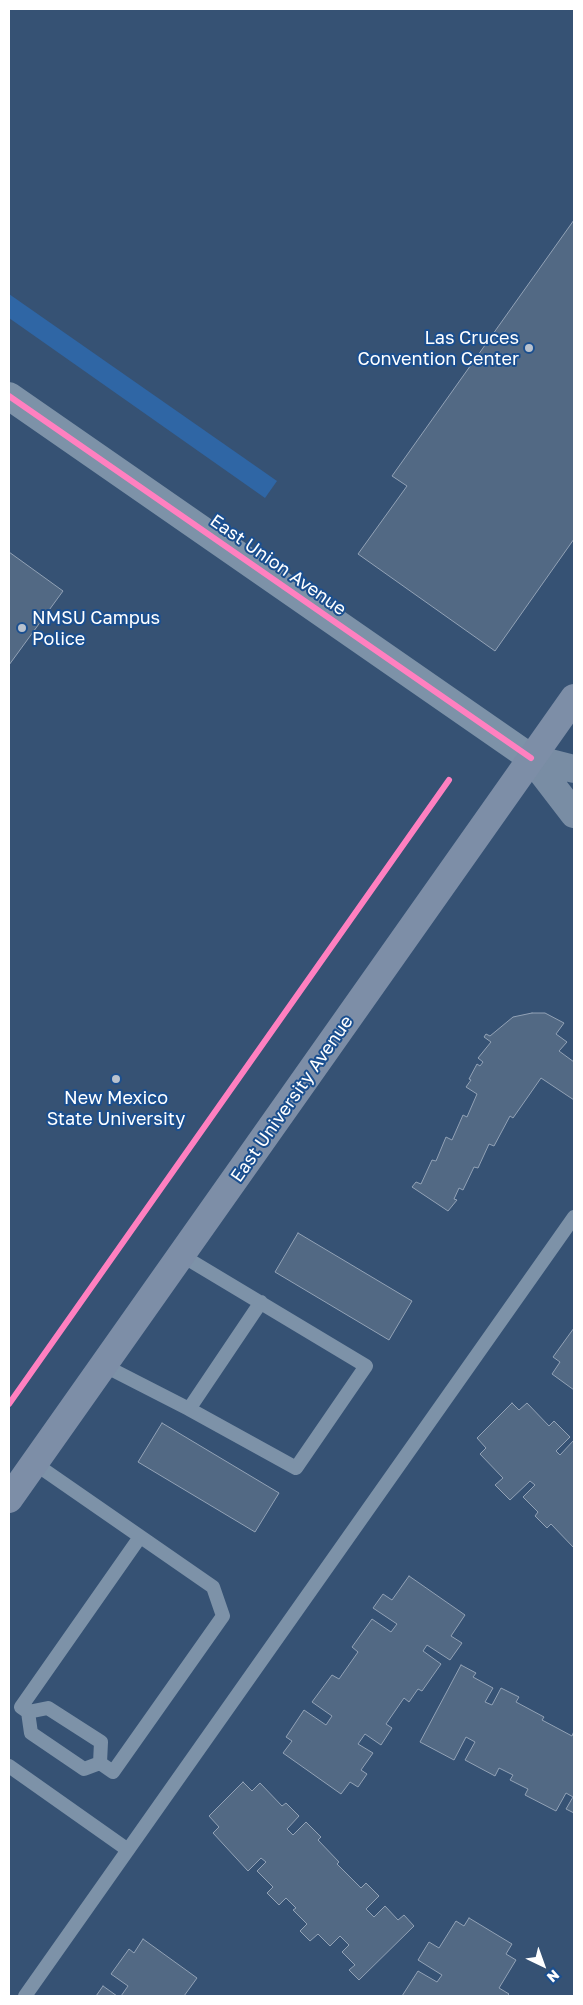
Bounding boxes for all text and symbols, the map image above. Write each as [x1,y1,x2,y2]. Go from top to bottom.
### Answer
place label: Las Cruces Convention Center [358,327,519,369]
marker: Las Cruces Convention Center [523,342,535,354]
street label: East Union Avenue [206,510,350,620]
place label: NMSU Campus Police [32,607,160,650]
marker: NMSU Campus Police [16,622,28,634]
street label: East University Avenue [226,1012,358,1186]
marker: New Mexico State University [110,1073,122,1085]
place label: New Mexico State University [47,1087,185,1130]
north arrow [518,1940,568,1990]
text: N [544,1967,563,1986]

